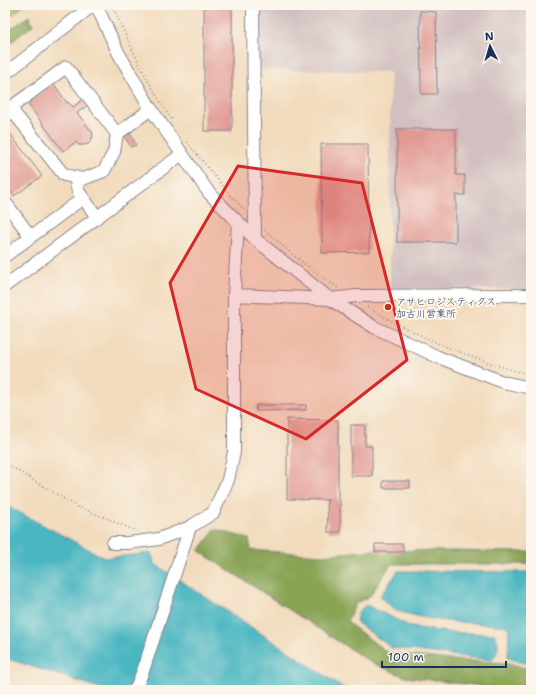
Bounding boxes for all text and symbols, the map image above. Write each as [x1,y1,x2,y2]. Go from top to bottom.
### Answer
north arrow [470,26,510,66]
text: N [484,29,494,44]
place label: アサヒロジスティクス 加古川営業所 [396,295,496,320]
marker: アサヒロジスティクス 加古川営業所 [383,302,393,312]
scale bar [382,643,506,669]
text: 100 m [388,649,424,665]

